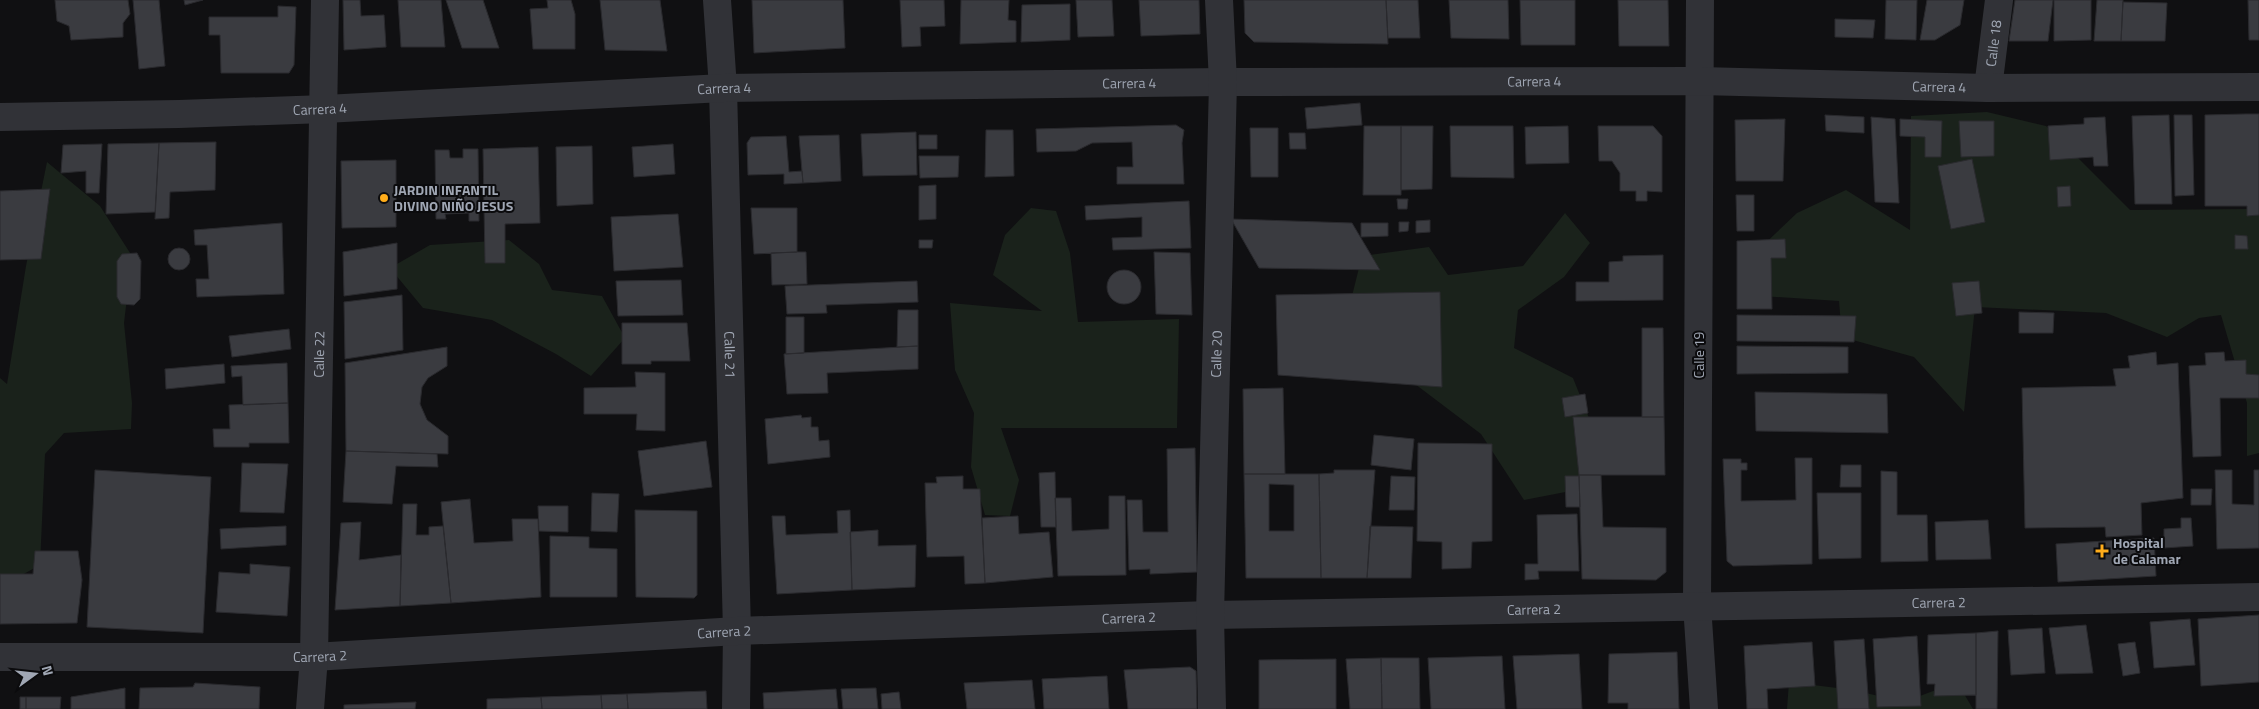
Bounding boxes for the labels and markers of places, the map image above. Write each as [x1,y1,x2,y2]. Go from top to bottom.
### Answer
place label: JARDIN INFANTIL DIVINO NIÑO JESUS [394,179,514,216]
marker: JARDIN INFANTIL DIVINO NIÑO JESUS [378,192,390,204]
place label: Hospital de Calamar [2113,532,2181,569]
marker: Hospital de Calamar [2095,544,2109,558]

